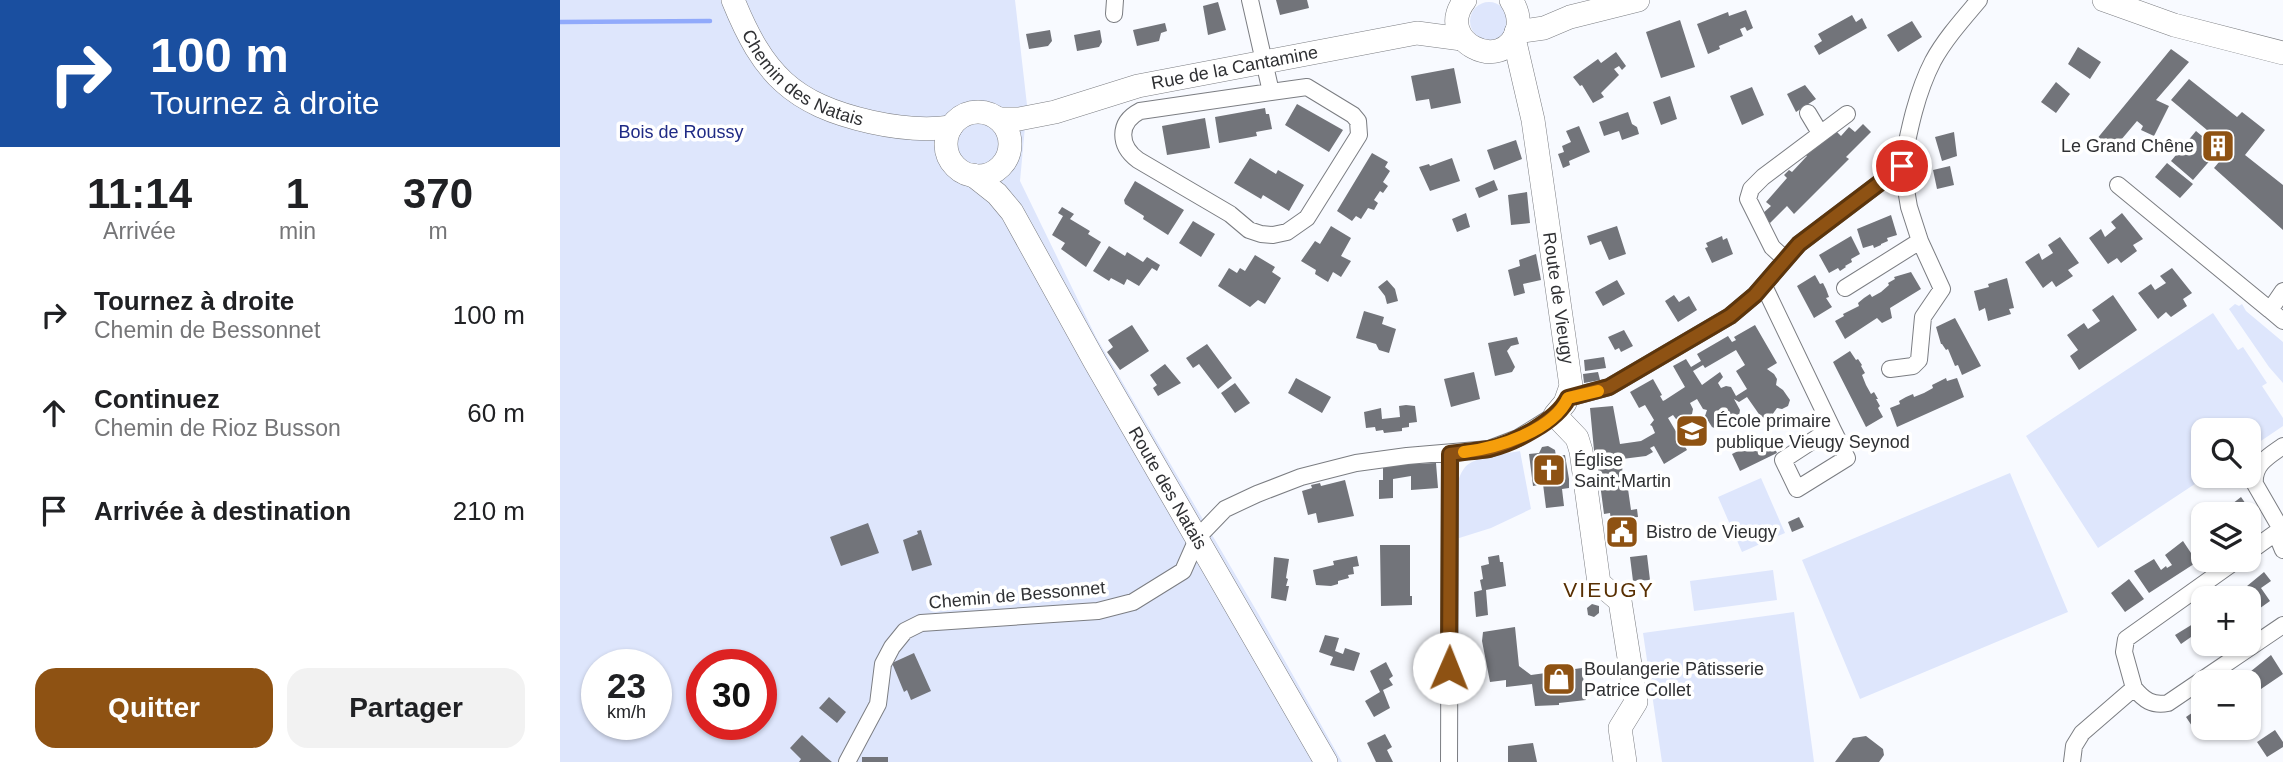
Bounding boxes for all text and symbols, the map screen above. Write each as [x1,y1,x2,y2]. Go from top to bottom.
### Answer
street label: Chemin des Natais [738,26,865,130]
icon: right [35,28,126,119]
text: 100 m [150,28,289,82]
street label: Rue de la Cantamine [1150,42,1320,93]
text: Tournez à droite [150,85,379,121]
park label: Bois de Roussy [618,122,744,142]
building icon: Le Grand Chêne [2199,127,2237,165]
pin [1872,136,1932,196]
place label: Le Grand Chêne [2061,136,2194,156]
icon: arrive [1883,147,1921,185]
text: 11:14 [87,170,192,217]
text: 1 [286,170,309,217]
text: 370 [403,170,473,217]
text: Arrivée [103,218,176,244]
text: min [279,218,316,244]
text: m [428,218,448,244]
street label: Route de Vieugy [1539,231,1578,365]
text: Tournez à droite [94,286,294,316]
icon: right [35,296,73,334]
text: 100 m [453,300,525,330]
text: Chemin de Bessonnet [94,317,320,343]
text: Continuez [94,384,220,414]
icon: ahead [35,394,73,432]
text: 60 m [467,398,525,428]
place label: École primaire publique Vieugy Seynod [1716,411,1910,452]
school or university icon: École primaire publique Vieugy Seynod [1673,412,1711,450]
text: Chemin de Rioz Busson [94,415,341,441]
map controls [2191,418,2261,740]
button: search [2191,418,2261,488]
street label: Route des Natais [1125,423,1211,553]
place label: Église Saint-Martin [1574,450,1671,491]
church icon: Église Saint-Martin [1530,451,1568,489]
icon: arrive [35,492,73,530]
text: Arrivée à destination [94,496,351,526]
text: 210 m [453,496,525,526]
button: layers [2191,502,2261,572]
public building icon: Bistro de Vieugy [1603,513,1641,551]
place label: Bistro de Vieugy [1646,522,1777,542]
street label: Chemin de Bessonnet [928,577,1106,613]
district label: VIEUGY [1563,578,1655,601]
button: + [2191,586,2261,656]
position arrow [1412,631,1486,705]
speed limit sign: 30 [686,649,777,740]
place label: Boulangerie Pâtisserie Patrice Collet [1584,659,1764,700]
shop icon: Boulangerie Pâtisserie Patrice Collet [1540,660,1578,698]
text: 23 [607,666,646,705]
button: Quitter [35,668,273,748]
button: Partager [287,668,525,748]
button: − [2191,670,2261,740]
text: km/h [607,702,646,722]

